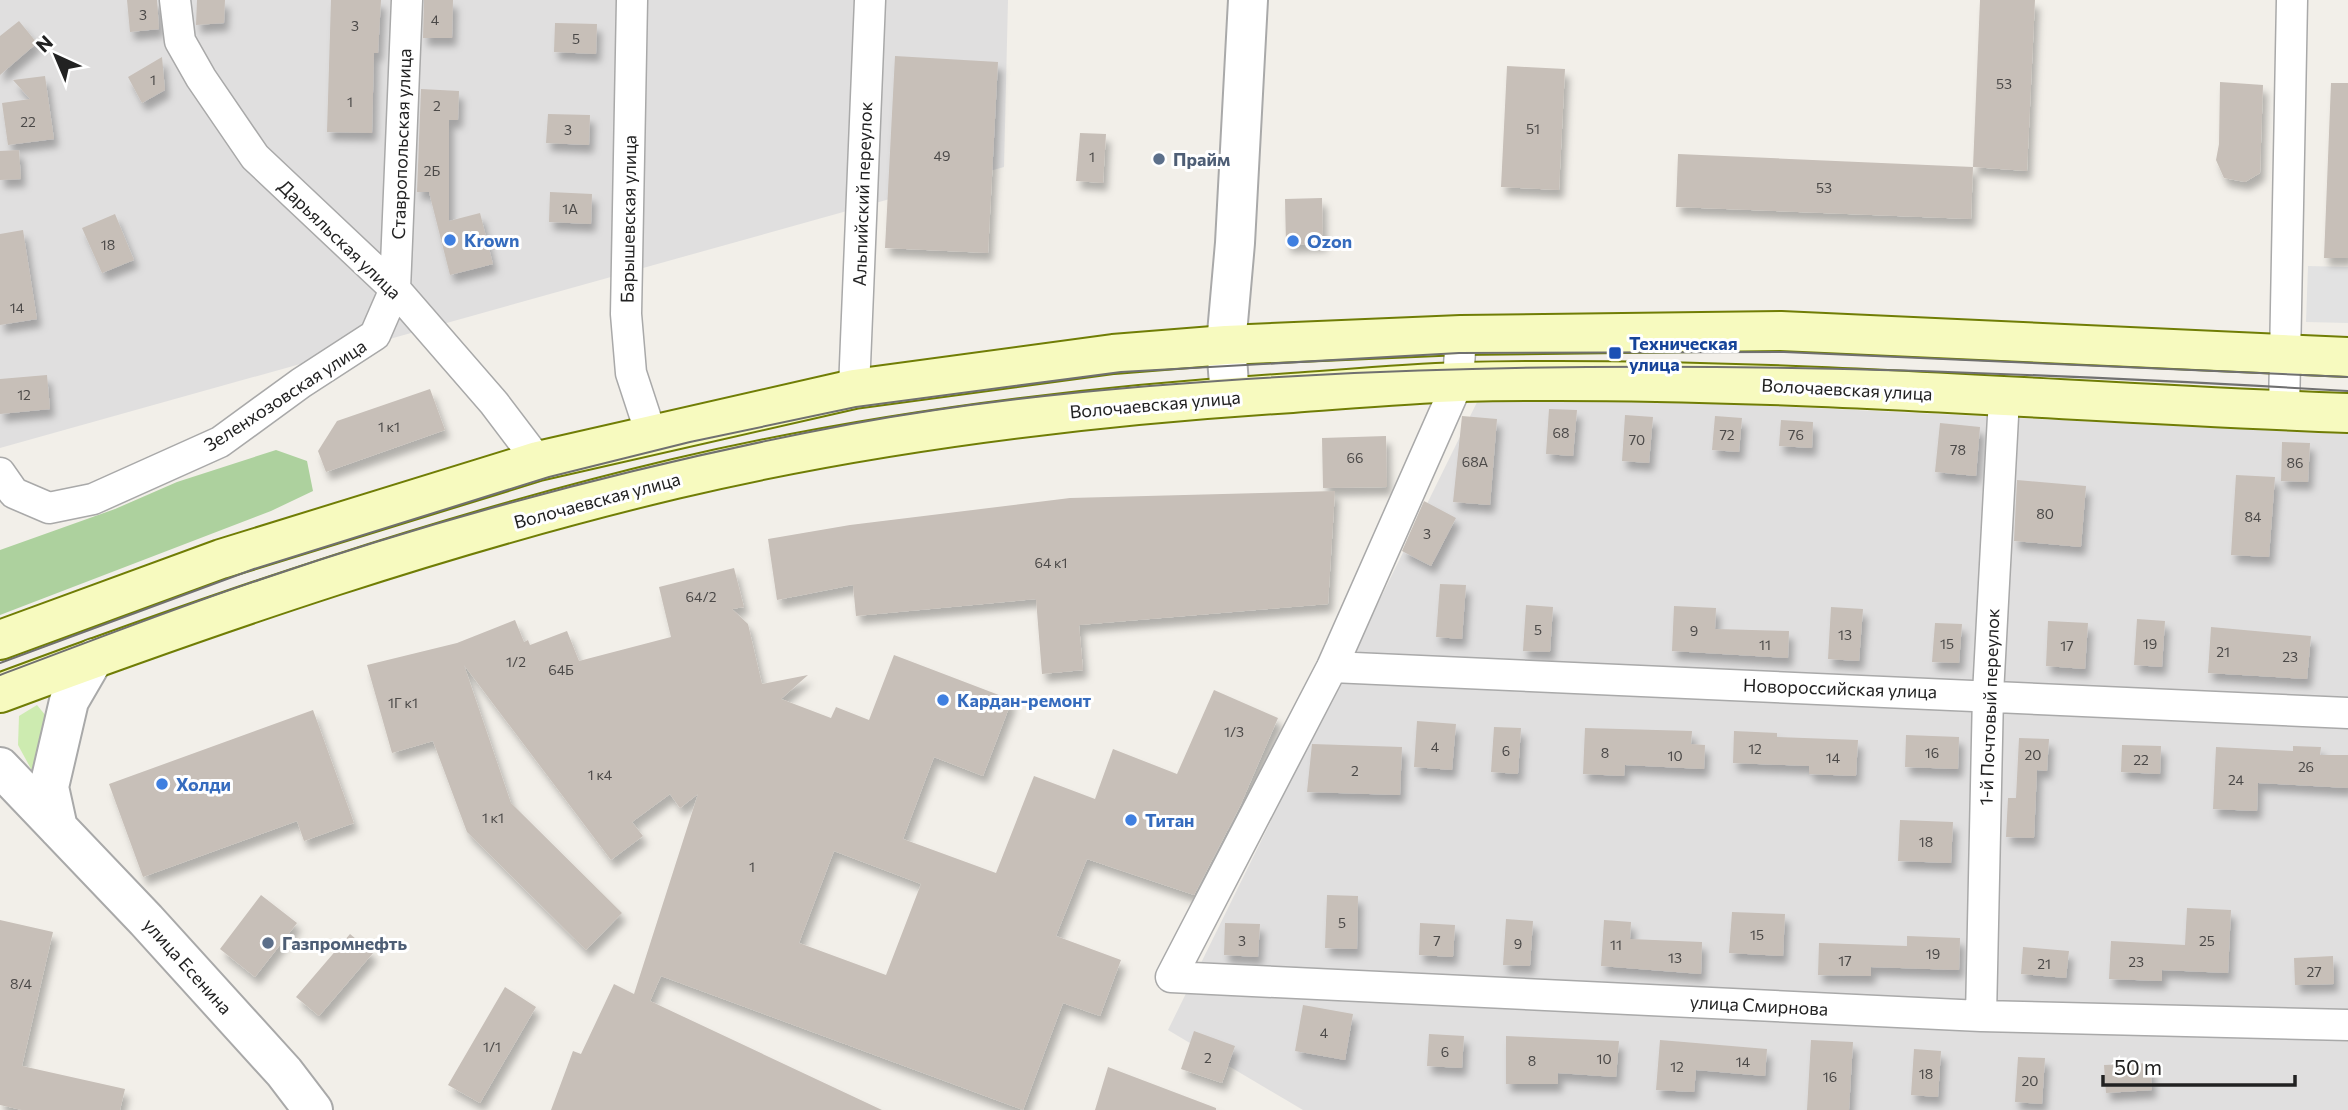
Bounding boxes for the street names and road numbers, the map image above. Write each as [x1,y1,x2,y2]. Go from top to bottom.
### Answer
street label: Ставропольская улица [387,48,415,240]
street label: Альпийский переулок [848,101,876,287]
street label: Барышевская улица [616,135,640,303]
street label: Дарьяльская улица [274,175,406,303]
street label: Зеленхозовская улица [200,334,370,456]
street label: Волочаевская улица [1761,374,1933,404]
street label: Волочаевская улица [1069,386,1241,422]
street label: Волочаевская улица [511,467,683,533]
street label: 1-й Почтовый переулок [1975,608,2003,806]
street label: Новороссийская улица [1743,674,1937,702]
street label: улица Есенина [139,913,237,1019]
street label: улица Смирнова [1689,990,1829,1020]

